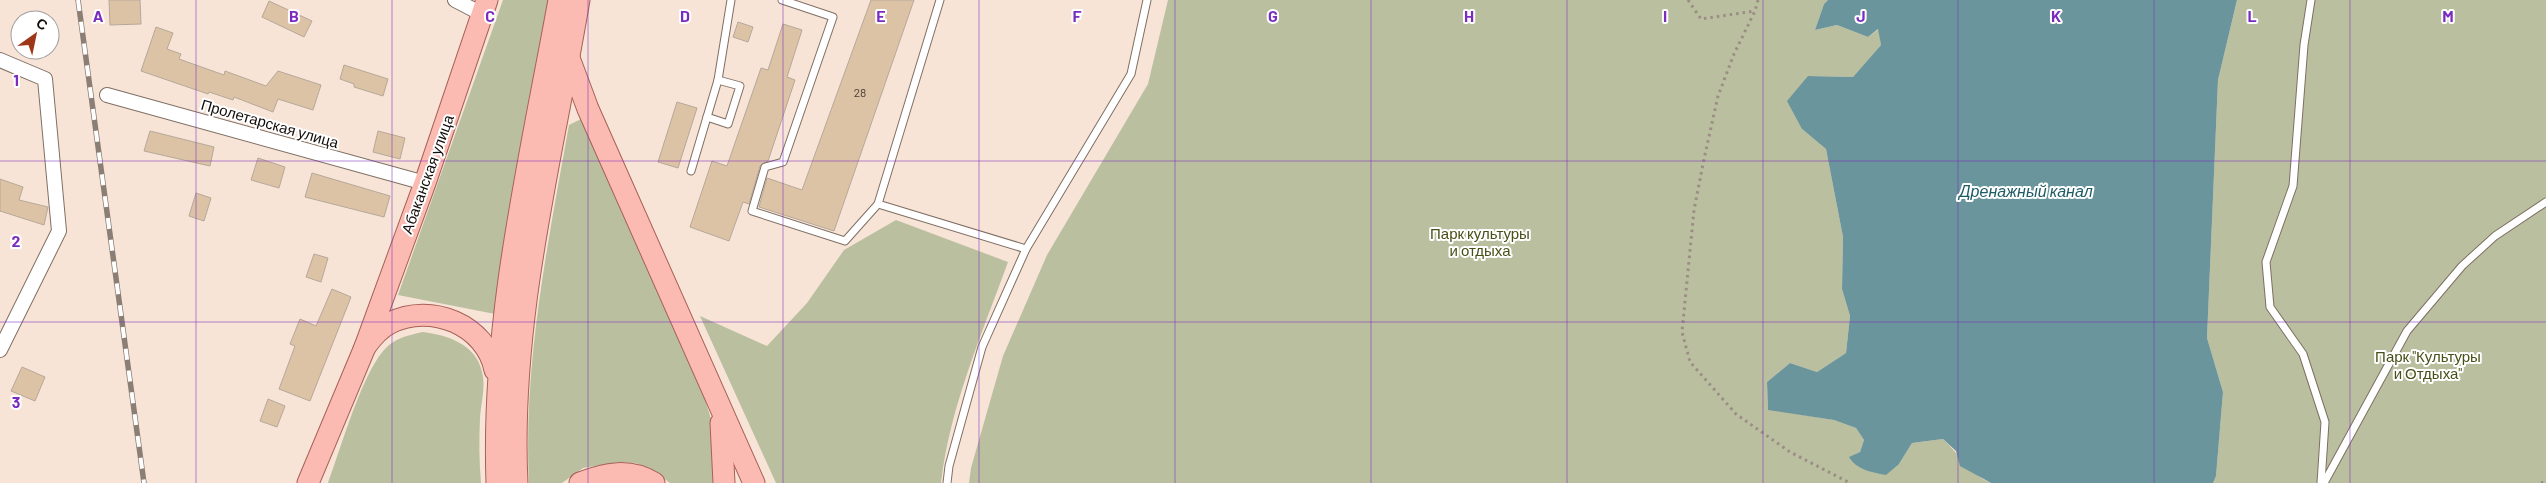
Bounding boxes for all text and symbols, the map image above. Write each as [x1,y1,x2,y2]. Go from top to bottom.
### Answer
text: A [93,6,104,25]
text: B [289,6,299,25]
text: C [485,6,495,25]
text: D [680,6,690,25]
text: E [876,6,886,25]
text: F [1073,6,1082,25]
text: G [1268,6,1278,25]
text: H [1464,6,1474,25]
text: I [1663,6,1667,25]
text: J [1856,6,1866,25]
text: K [2051,6,2061,25]
text: L [2247,6,2257,25]
text: M [2442,6,2454,25]
north arrow [10,10,60,60]
text: С [33,14,51,34]
text: 1 [13,70,19,89]
house number: 28 [854,85,866,99]
street label: Пролетарская улица [199,95,341,151]
street label: Абаканская улица [397,111,457,236]
water label: Дренажный канал [1957,181,2093,200]
park label: Парк культуры и отдыха [1430,224,1530,259]
text: 2 [12,231,21,250]
park label: Парк "Культуры и Отдыха" [2375,347,2481,382]
text: 3 [12,392,20,411]

